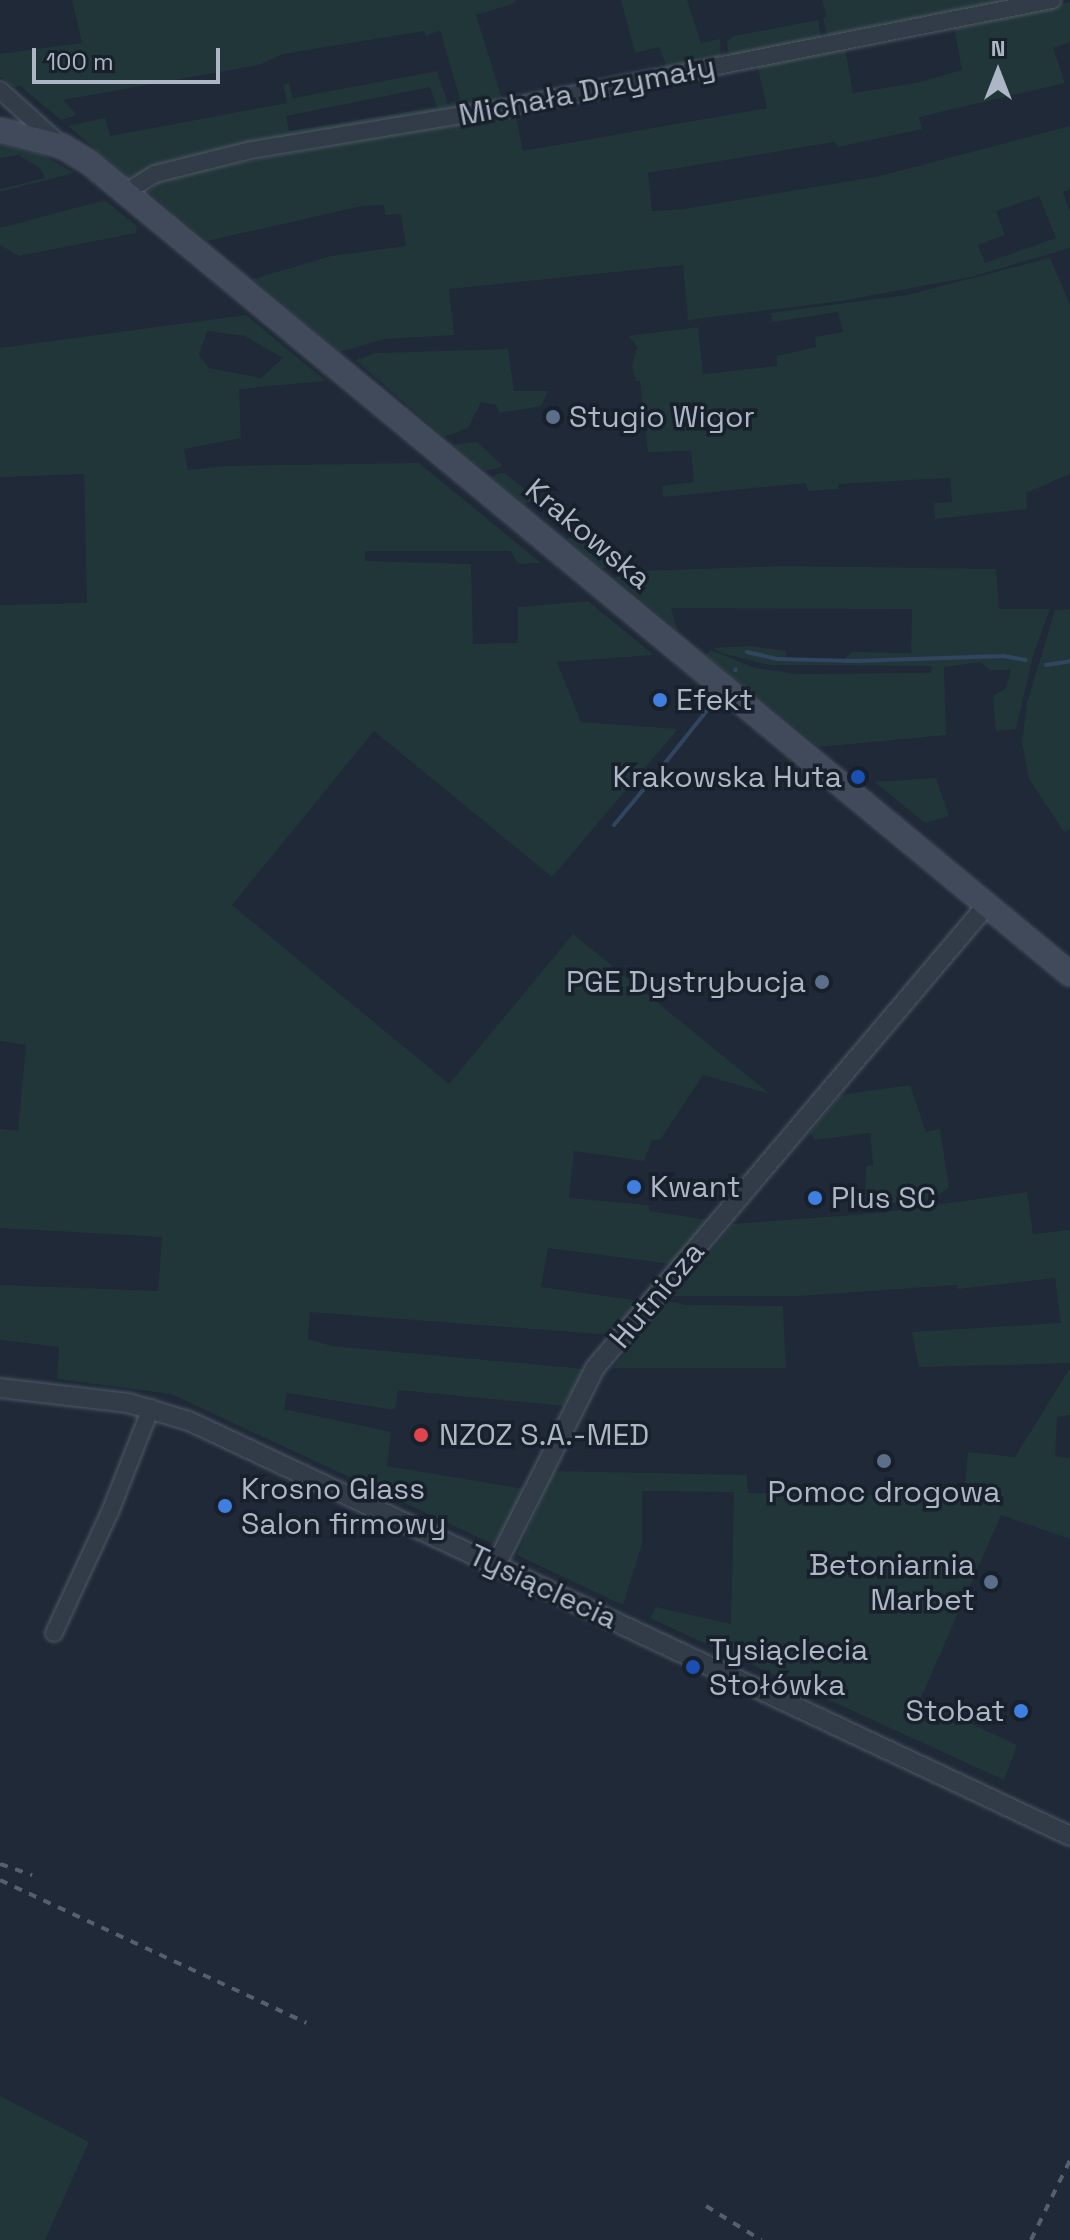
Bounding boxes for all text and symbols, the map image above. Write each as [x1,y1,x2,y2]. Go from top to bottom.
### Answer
scale bar [36,32,224,82]
north arrow [958,32,1038,112]
text: N [991,34,1005,62]
text: 100 m [46,46,114,77]
street label: Michała Drzymały [456,49,718,133]
place label: Stugio Wigor [569,399,755,435]
marker: Stugio Wigor [544,408,562,426]
street label: Krakowska [518,471,658,597]
place label: Efekt [676,682,753,718]
marker: Efekt [651,691,669,709]
place label: Krakowska Huta [613,759,842,795]
marker: Krakowska Huta [849,768,867,786]
place label: PGE Dystrybucja [566,964,806,1000]
marker: PGE Dystrybucja [813,973,831,991]
place label: Kwant [650,1169,740,1205]
marker: Kwant [625,1178,643,1196]
place label: Plus SC [831,1180,936,1216]
marker: Plus SC [806,1189,824,1207]
street label: Hutnicza [602,1234,712,1356]
place label: NZOZ S.A.-MED [439,1417,649,1453]
marker: NZOZ S.A.-MED [410,1424,432,1446]
marker: Pomoc drogowa [875,1452,893,1470]
place label: Krosno Glass Salon firmowy [241,1471,446,1542]
place label: Pomoc drogowa [767,1474,1001,1510]
marker: Krosno Glass Salon firmowy [216,1497,234,1515]
street label: Tysiąclecia [463,1537,623,1637]
place label: Betoniarnia Marbet [809,1547,975,1618]
marker: Betoniarnia Marbet [982,1573,1000,1591]
place label: Tysiąclecia Stołówka [709,1632,868,1702]
marker: Tysiąclecia Stołówka [684,1658,702,1676]
place label: Stobat [905,1693,1005,1729]
marker: Stobat [1012,1702,1030,1720]

